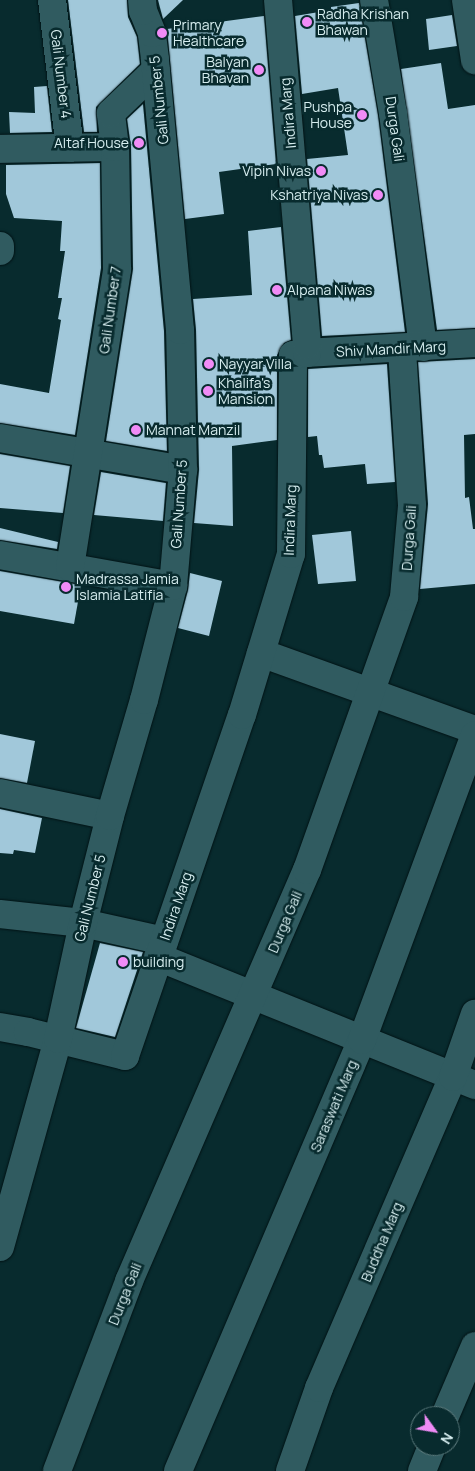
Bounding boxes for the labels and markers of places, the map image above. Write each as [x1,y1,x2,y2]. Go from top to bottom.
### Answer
place label: Radha Krishan Bhawan [317,6,409,38]
marker: Radha Krishan Bhawan [301,16,313,28]
place label: Primary Healthcare [173,17,244,49]
marker: Primary Healthcare [155,26,169,40]
place label: Balyan Bhavan [202,54,249,86]
marker: Balyan Bhavan [253,64,265,76]
place label: Pushpa House [303,99,352,132]
marker: Pushpa House [356,109,368,121]
place label: Altaf House [54,135,129,151]
marker: Altaf House [133,137,145,149]
place label: Vipin Nivas [242,163,311,179]
marker: Vipin Nivas [315,165,327,177]
place label: Kshatriya Nivas [270,187,368,203]
marker: Kshatriya Nivas [372,189,384,201]
place label: Alpana Niwas [287,282,372,298]
marker: Alpana Niwas [271,284,283,296]
place label: Nayyar Villa [219,356,292,372]
marker: Nayyar Villa [203,358,215,370]
place label: Khalifa's Mansion [218,375,273,408]
marker: Khalifa's Mansion [202,385,214,397]
place label: Mannat Manzil [146,422,240,438]
marker: Mannat Manzil [130,424,142,436]
place label: Madrassa Jamia Islamia Latifia [76,571,179,604]
marker: Madrassa Jamia Islamia Latifia [60,581,72,593]
place label: building [133,954,184,970]
marker: building [117,956,129,968]

